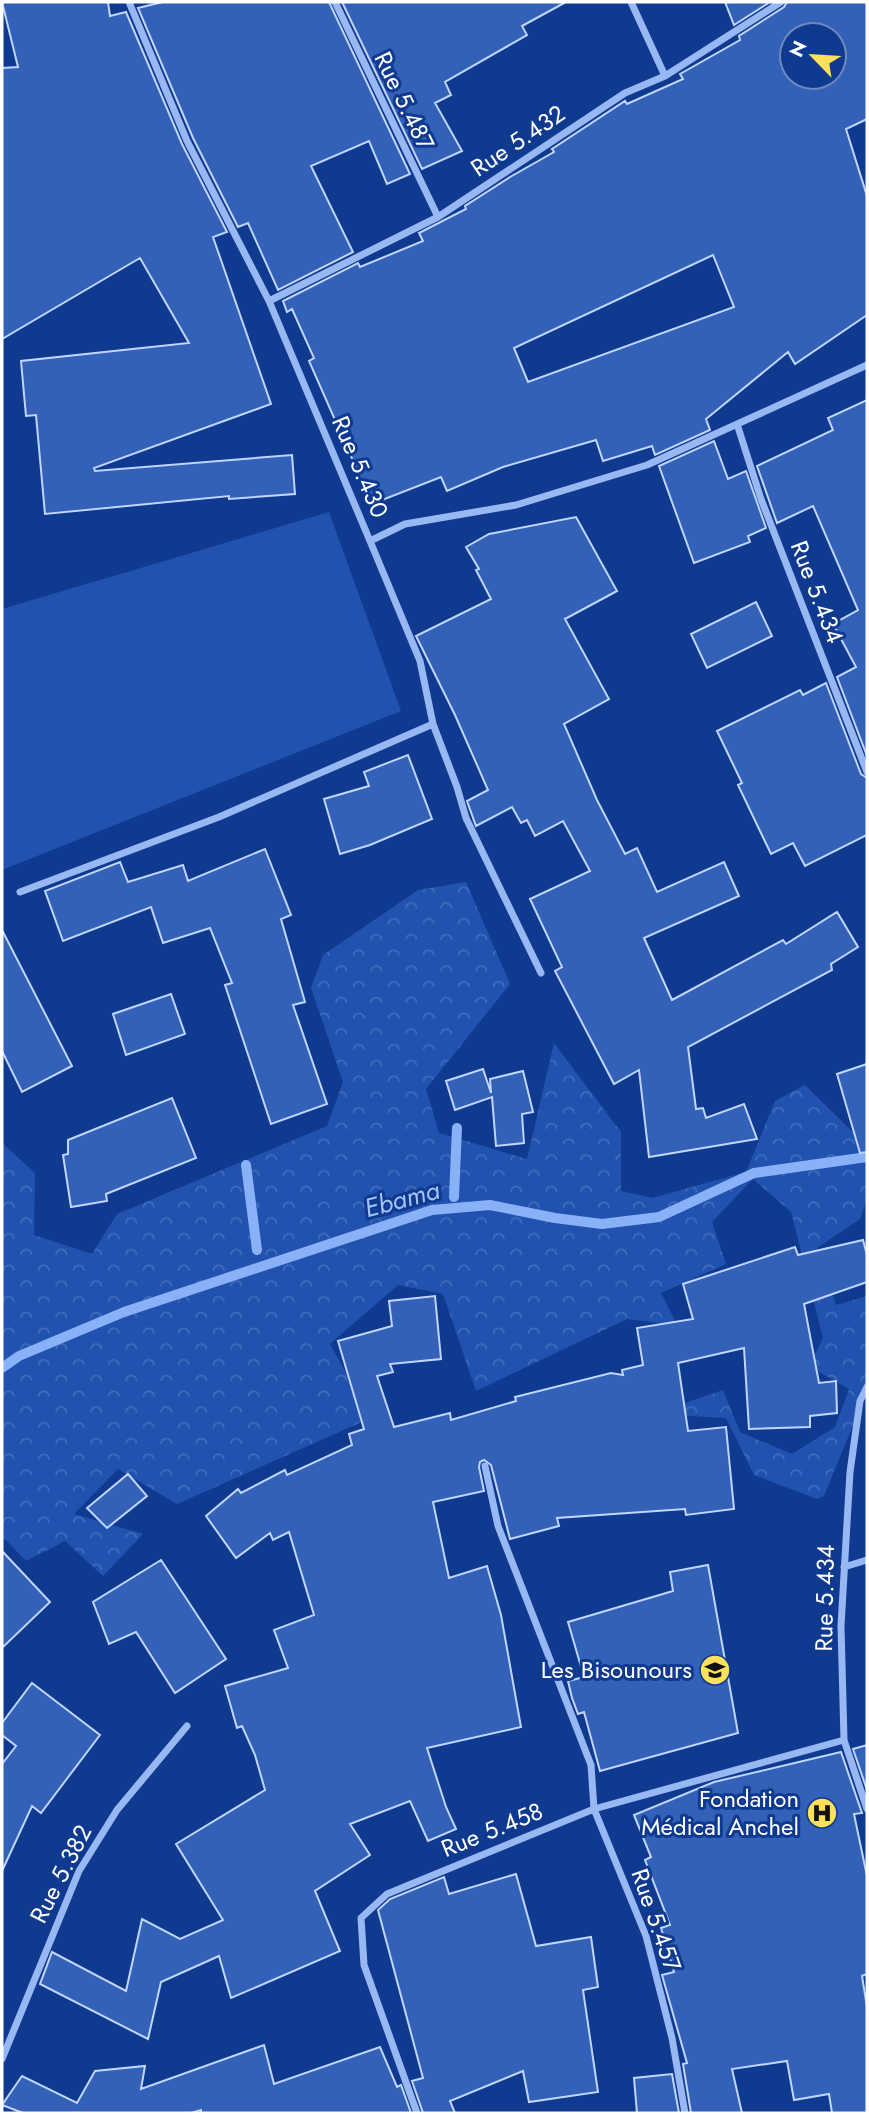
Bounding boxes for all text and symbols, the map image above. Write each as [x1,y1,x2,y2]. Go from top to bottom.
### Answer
north arrow [778,21,848,91]
text: N [783,36,813,62]
street label: Rue 5.487 [366,46,444,156]
street label: Rue 5.432 [464,96,572,185]
street label: Rue 5.430 [323,410,398,523]
street label: Rue 5.434 [782,535,853,648]
water label: Ebama [360,1171,445,1227]
street label: Rue 5.434 [806,1544,843,1652]
place label: Les Bisounours [541,1652,692,1687]
school or university icon: Les Bisounours [698,1653,732,1687]
place label: Fondation Médical Anchel [641,1781,799,1844]
street label: Rue 5.458 [436,1793,548,1866]
hospital icon: Fondation Médical Anchel [805,1796,839,1830]
street label: Rue 5.382 [21,1819,100,1929]
street label: Rue 5.457 [623,1864,690,1976]

